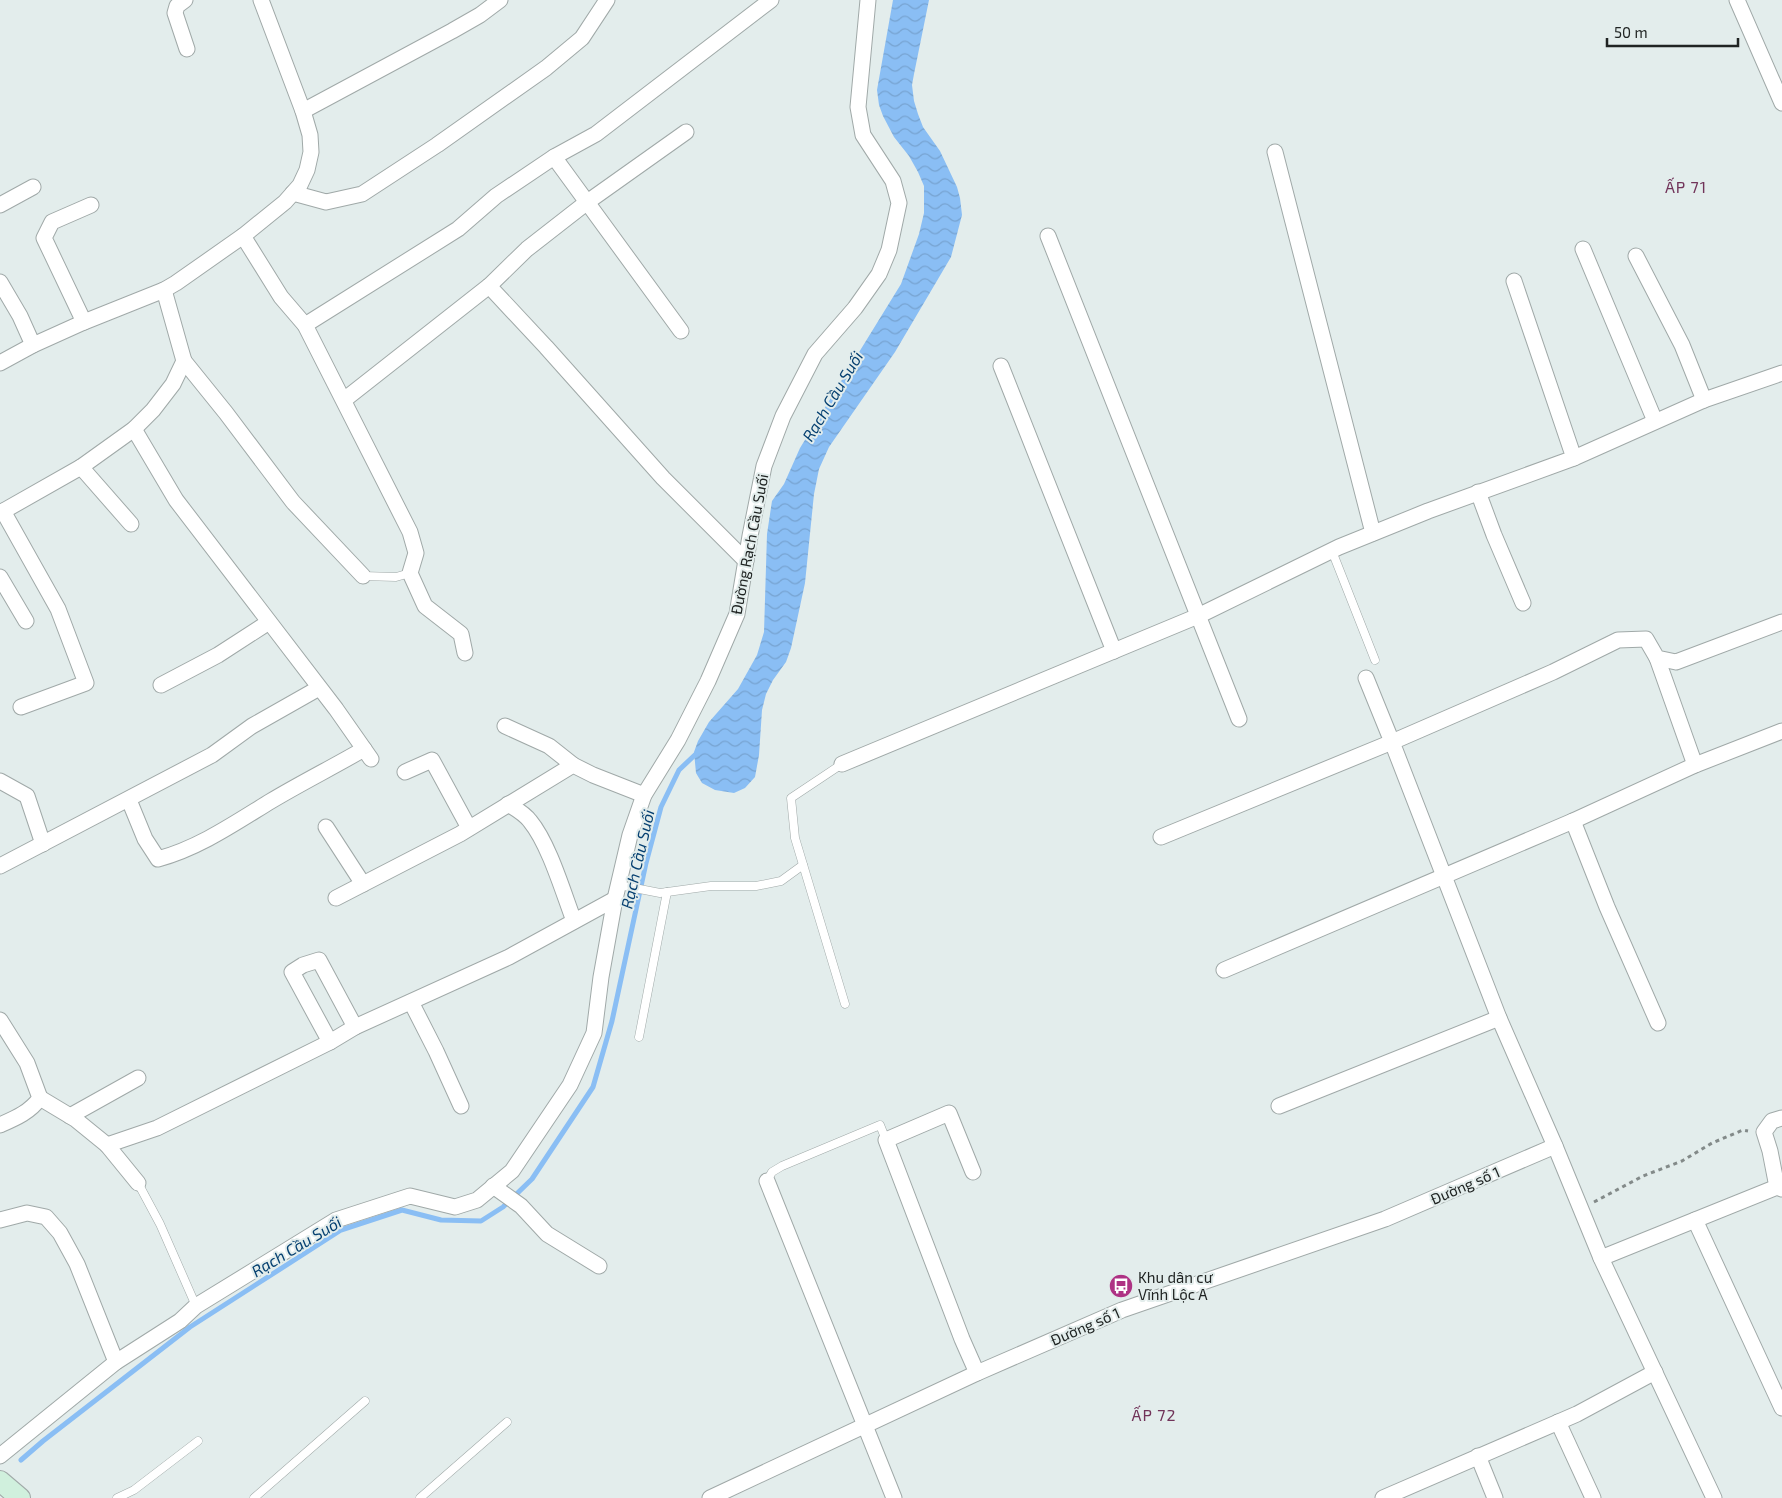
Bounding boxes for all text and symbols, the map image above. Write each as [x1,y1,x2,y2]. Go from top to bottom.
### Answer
scale bar [1607,15,1738,47]
text: 50 m [1614,23,1648,41]
district label: ẤP 71 [1665,177,1707,196]
water label: Rạch Cầu Suối [798,348,866,444]
street label: Đường Rạch Cầu Suối [727,472,771,616]
water label: Rạch Cầu Suối [616,807,658,910]
street label: Đường số 1 [1428,1162,1502,1208]
water label: Rạch Cầu Suối [248,1212,344,1280]
place label: Khu dân cư Vĩnh Lộc A [1138,1268,1214,1303]
bus stop icon: Khu dân cư Vĩnh Lộc A [1108,1273,1134,1299]
street label: Đường số 1 [1048,1303,1122,1349]
district label: ẤP 72 [1132,1405,1176,1424]

